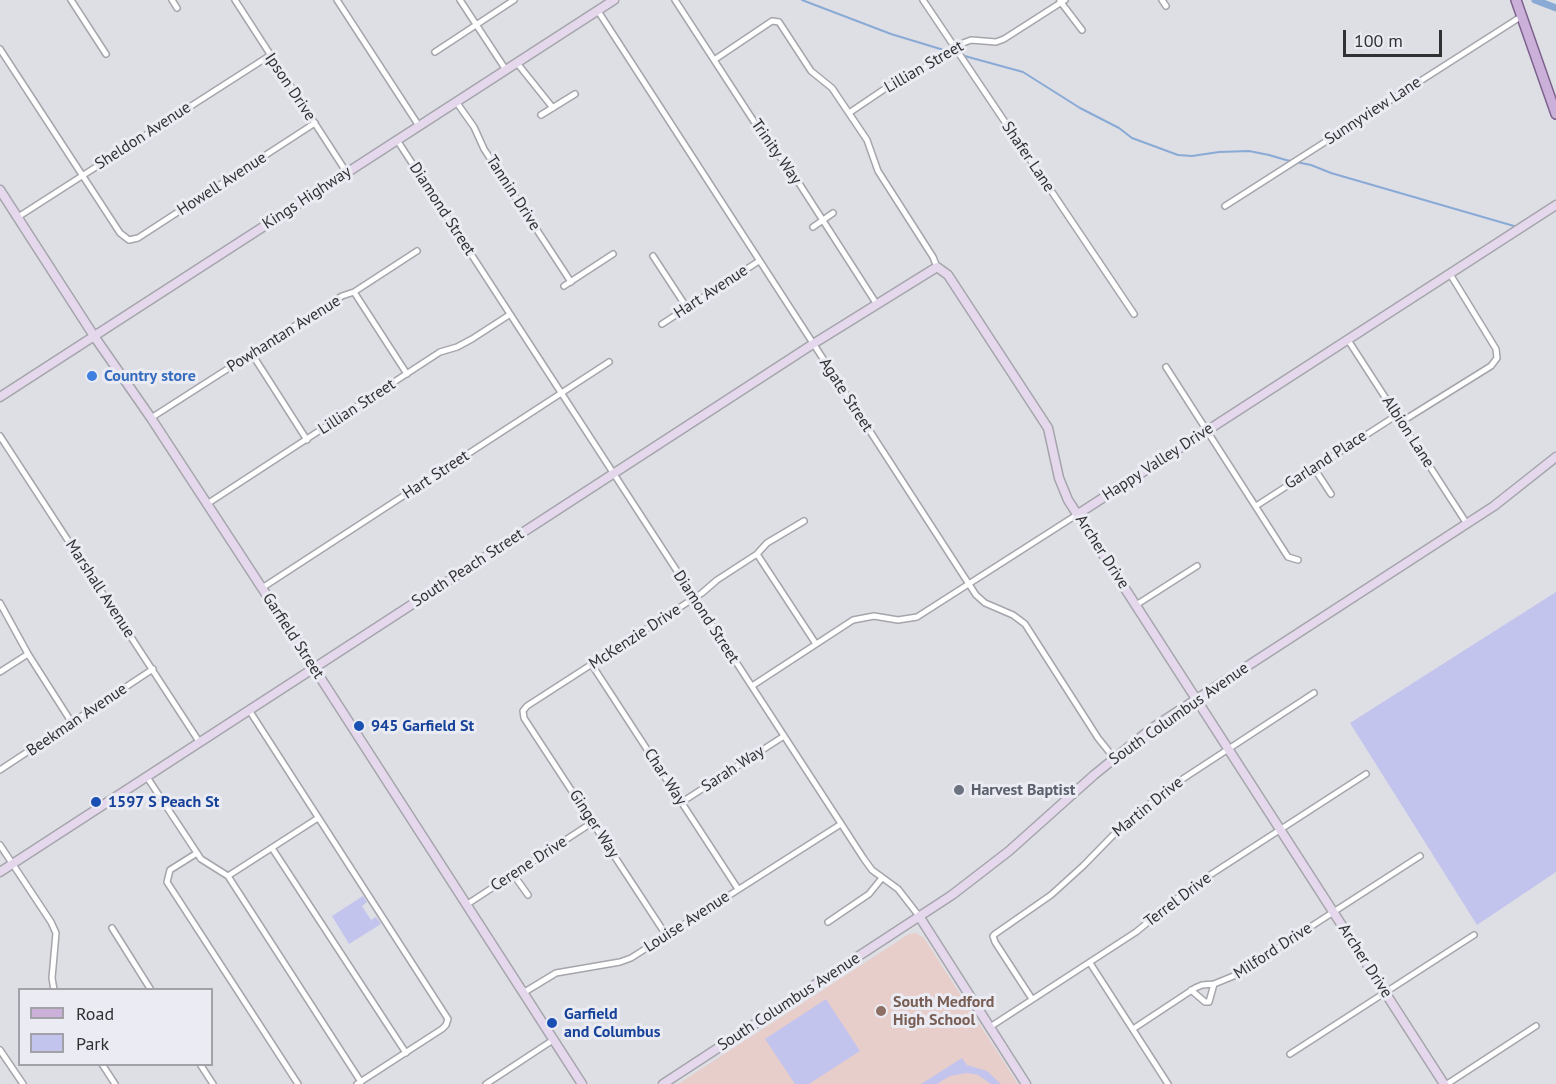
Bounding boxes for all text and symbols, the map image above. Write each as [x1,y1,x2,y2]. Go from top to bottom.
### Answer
scale bar [1346,18,1445,56]
text: 100 m [1354,29,1403,52]
street label: Lillian Street [881,37,967,97]
street label: Ipson Drive [260,50,320,124]
street label: Sunnyview Lane [1321,73,1425,149]
street label: Sheldon Avenue [92,98,194,174]
street label: Trinity Way [747,116,805,188]
street label: Shafer Lane [997,118,1059,196]
street label: Howell Avenue [174,148,270,220]
street label: Tannin Drive [482,152,544,234]
street label: Diamond Street [405,159,479,259]
street label: Kings Highway [259,162,355,234]
street label: Hart Avenue [670,261,752,323]
street label: Powhantan Avenue [224,291,344,377]
street label: Agate Street [815,354,877,436]
place label: Country store [104,366,196,386]
marker: Country store [85,369,99,383]
street label: Lillian Street [315,375,399,439]
street label: Albion Lane [1378,393,1438,471]
street label: Happy Valley Drive [1099,419,1217,505]
street label: Garland Place [1281,426,1371,494]
street label: Hart Street [399,446,473,504]
street label: Archer Drive [1071,511,1133,593]
street label: South Peach Street [408,525,528,611]
street label: Marshall Avenue [61,536,139,642]
street label: Diamond Street [669,567,743,667]
street label: Garfield Street [258,590,328,682]
street label: McKenzie Drive [586,600,684,674]
street label: South Columbus Avenue [1106,659,1252,769]
street label: Beekman Avenue [23,679,131,761]
place label: 945 Garfield St [371,716,474,736]
marker: 945 Garfield St [352,719,366,733]
street label: Sarah Way [698,742,768,796]
street label: Char Way [640,745,690,809]
street label: Martin Drive [1109,773,1187,841]
place label: Harvest Baptist [971,780,1075,800]
marker: Harvest Baptist [952,783,966,797]
street label: Ginger Way [565,786,623,862]
place label: 1597 S Peach St [108,792,219,812]
marker: 1597 S Peach St [89,795,103,809]
street label: Cerene Drive [487,832,571,896]
street label: Terrel Drive [1141,869,1215,931]
street label: Louise Avenue [641,887,733,957]
street label: Milford Drive [1230,919,1316,983]
street label: Archer Drive [1334,920,1396,1002]
street label: South Columbus Avenue [714,949,864,1055]
legend [18,988,213,1066]
place label: South Medford High School [893,992,994,1030]
text: Road [76,1002,114,1025]
place label: Garfield and Columbus [564,1004,660,1042]
marker: South Medford High School [874,1004,888,1018]
marker: Garfield and Columbus [545,1016,559,1030]
text: Park [76,1032,109,1055]

